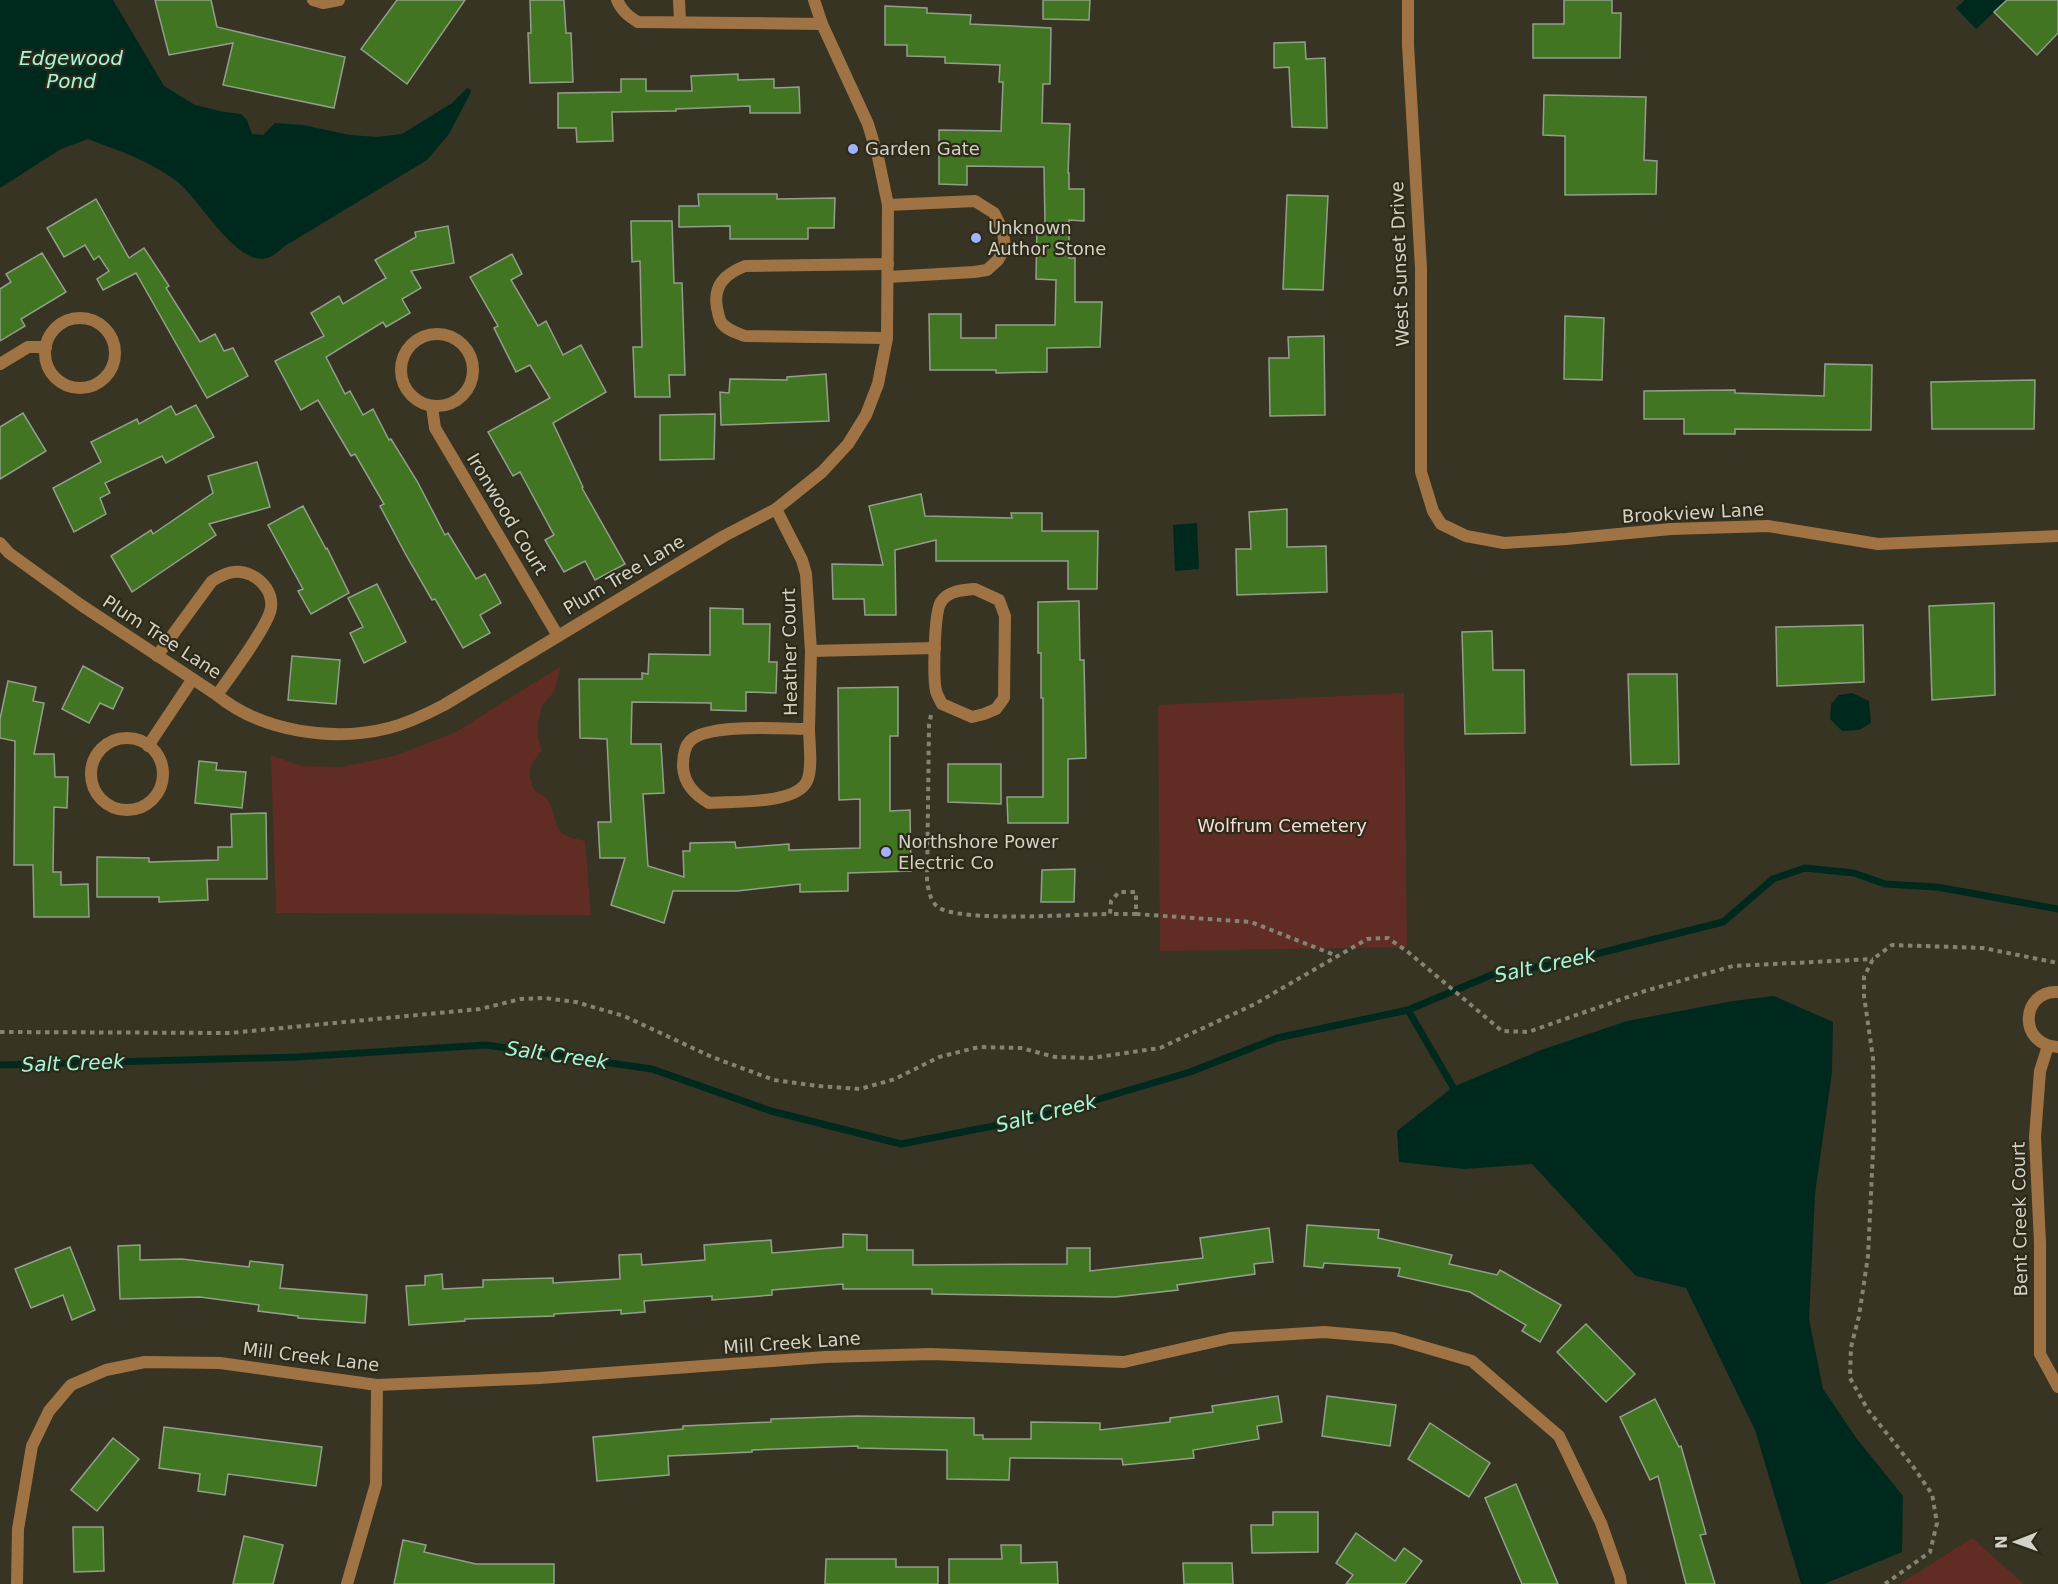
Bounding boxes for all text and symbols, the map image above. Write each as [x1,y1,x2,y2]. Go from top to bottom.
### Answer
water label: Edgewood Pond [19,46,123,93]
place label: Garden Gate [865,138,980,159]
marker: Garden Gate [846,142,860,156]
street label: West Sunset Drive [1386,181,1413,347]
place label: Unknown Author Stone [988,217,1106,259]
marker: Unknown Author Stone [969,231,983,245]
street label: Ironwood Court [463,449,552,578]
street label: Brookview Lane [1621,498,1765,527]
street label: Plum Tree Lane [559,530,688,619]
street label: Heather Court [778,588,801,716]
street label: Plum Tree Lane [99,590,226,683]
park label: Wolfrum Cemetery [1197,815,1367,836]
place label: Northshore Power Electric Co [898,831,1059,873]
marker: Northshore Power Electric Co [879,845,893,859]
water label: Salt Creek [1492,942,1599,987]
water label: Salt Creek [504,1036,611,1074]
water label: Salt Creek [21,1049,126,1077]
water label: Salt Creek [993,1089,1100,1137]
street label: Bent Creek Court [2008,1141,2031,1297]
street label: Mill Creek Lane [723,1327,861,1358]
street label: Mill Creek Lane [241,1338,381,1375]
north arrow [1986,1512,2046,1572]
text: N [1992,1535,2011,1549]

